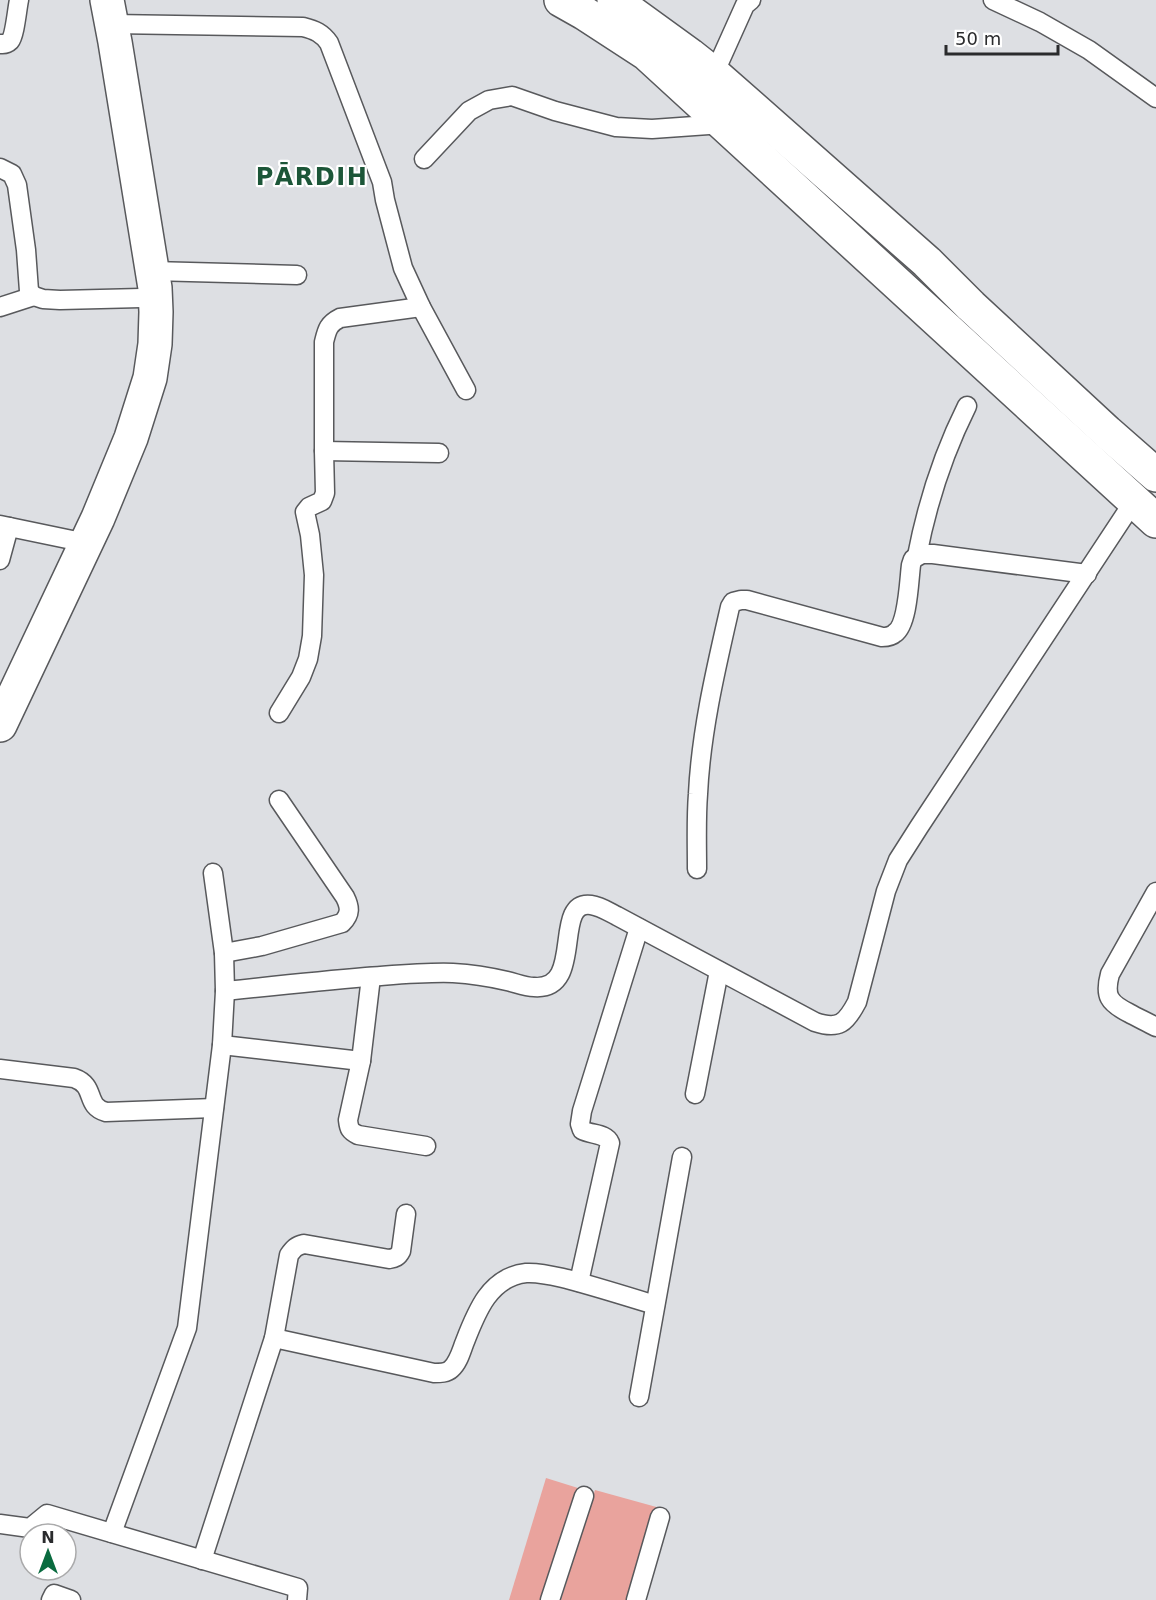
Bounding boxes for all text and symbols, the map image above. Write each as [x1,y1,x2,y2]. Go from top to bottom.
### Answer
scale bar [946,18,1058,56]
text: 50 m [955,28,1001,49]
district label: PĀRDIH [256,162,368,191]
north arrow [18,1522,78,1582]
text: N [41,1528,55,1547]

